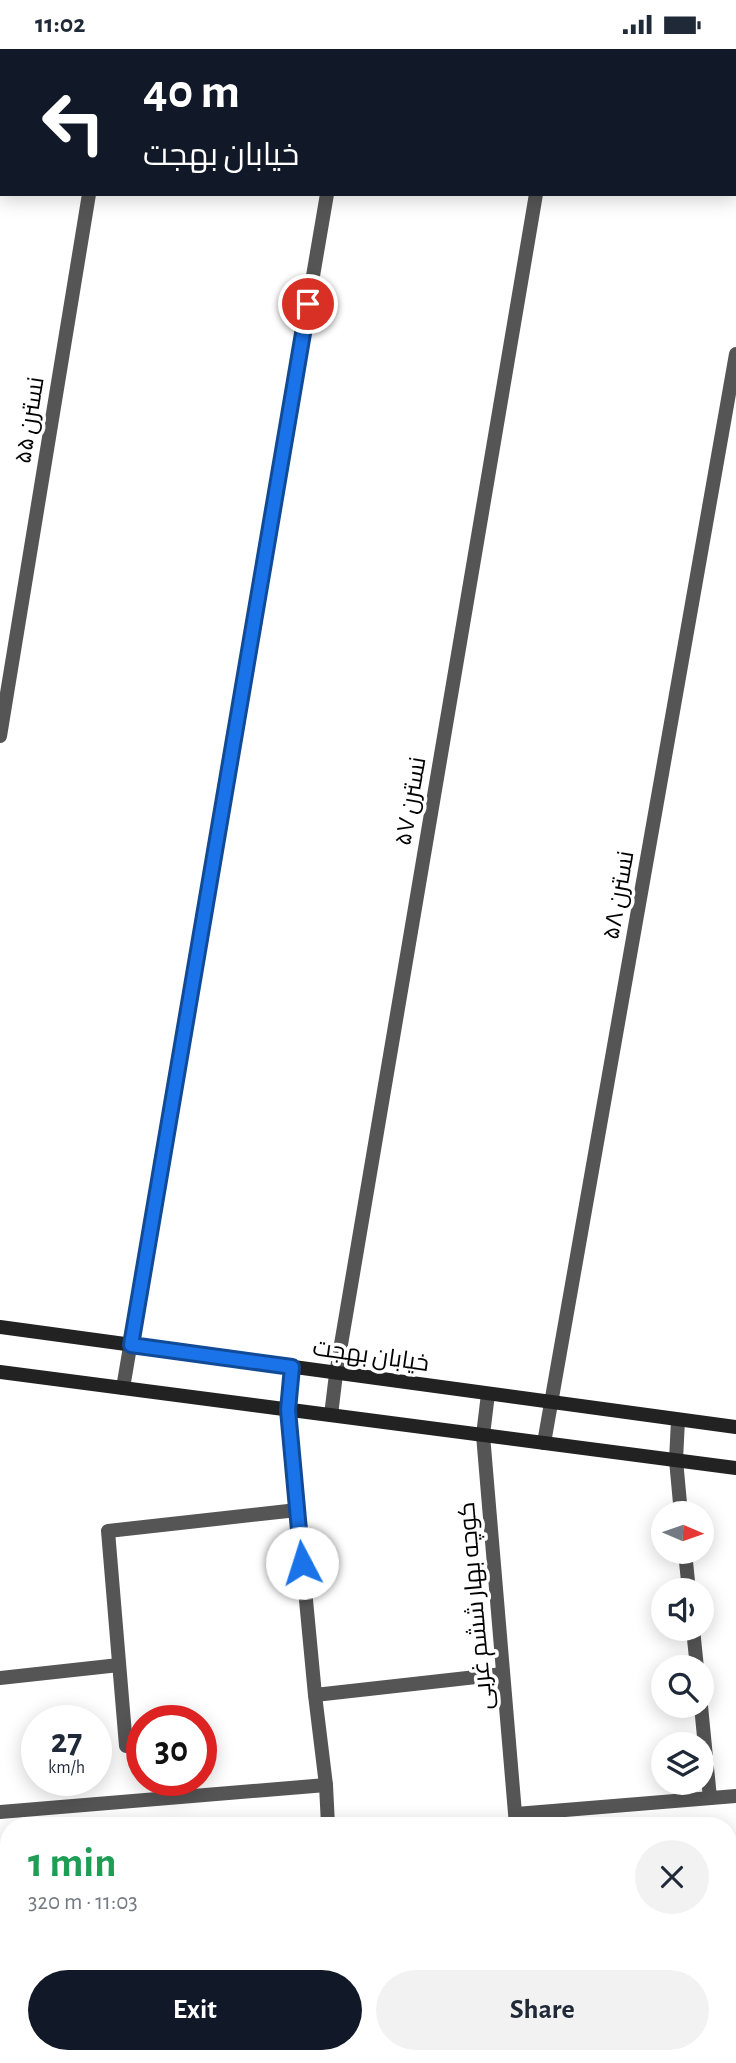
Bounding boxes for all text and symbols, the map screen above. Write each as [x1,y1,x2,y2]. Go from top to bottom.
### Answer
text: 11:02 [35,11,85,37]
text: 40 m [143,68,240,117]
icon: left [28,77,119,168]
text: خیابان بهجت [143,139,299,171]
pin [278,274,338,334]
icon: arrive [289,285,327,323]
street label: نسترن ۵۵ [11,375,50,465]
street label: نسترن ۵۷ [391,755,432,847]
street label: نسترن ۵۸ [599,849,640,941]
street label: خیابان بهجت [311,1336,431,1377]
street label: کوچه بهار ششم غربی [454,1501,500,1711]
north arrow [651,1501,714,1565]
map controls [651,1501,714,1795]
position arrow [265,1526,339,1600]
button: sound [651,1578,714,1641]
button: search [651,1655,714,1718]
speed limit sign: 30 [126,1705,217,1796]
text: 27 [51,1724,82,1759]
button: layers [651,1732,714,1795]
text: km/h [48,1759,85,1777]
button: close [635,1840,709,1914]
text: 1 min [28,1842,117,1884]
text: 320 m · 11:03 [28,1891,138,1914]
button: Exit [28,1970,362,2050]
button: Share [376,1970,709,2050]

